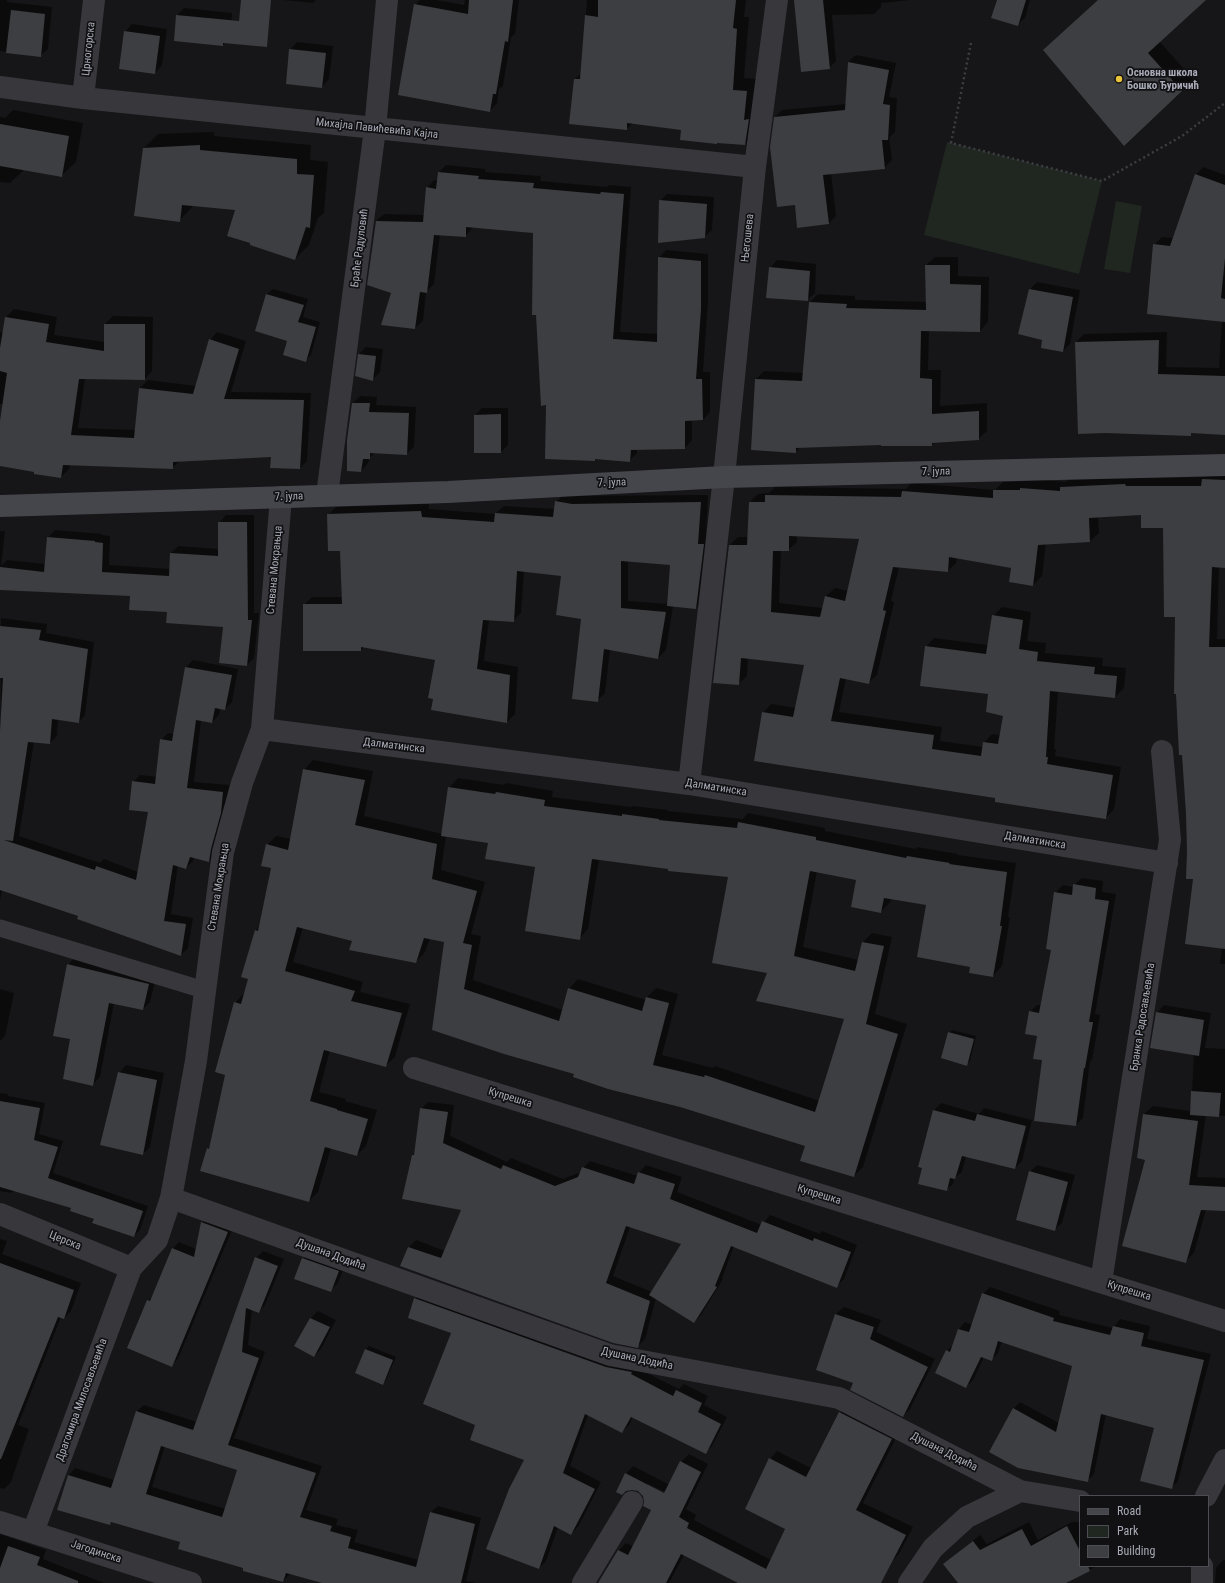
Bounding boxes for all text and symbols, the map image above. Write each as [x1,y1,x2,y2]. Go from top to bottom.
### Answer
street label: Црногорска [80,21,98,77]
place label: Основна школа Бошко Ђуричић [1127,66,1199,92]
marker: Основна школа Бошко Ђуричић [1114,74,1124,84]
street label: Михајла Павићевића Кајла [315,116,439,142]
street label: Браће Радуловић [349,208,371,288]
street label: Његошева [739,213,757,263]
street label: 7. јула [922,465,950,479]
street label: 7. јула [597,476,627,490]
street label: 7. јула [274,490,304,504]
street label: Стевана Мокрањца [265,525,285,615]
street label: Далматинска [362,736,426,756]
street label: Далматинска [684,777,748,799]
street label: Далматинска [1003,830,1067,852]
street label: Стевана Мокрањца [206,842,232,932]
street label: Бранка Радосављевића [1128,962,1158,1072]
street label: Купрешка [487,1085,533,1111]
street label: Купрешка [796,1182,842,1208]
street label: Церска [47,1229,83,1253]
street label: Душана Додића [294,1236,368,1274]
street label: Купрешка [1106,1278,1152,1304]
street label: Драгомира Милосављевића [54,1337,110,1463]
street label: Душана Додића [600,1345,674,1373]
street label: Душана Додића [909,1430,979,1474]
legend [1079,1495,1209,1567]
text: Road [1117,1504,1141,1518]
text: Park [1117,1524,1138,1538]
street label: Јагодинска [69,1538,123,1566]
text: Building [1117,1544,1155,1558]

